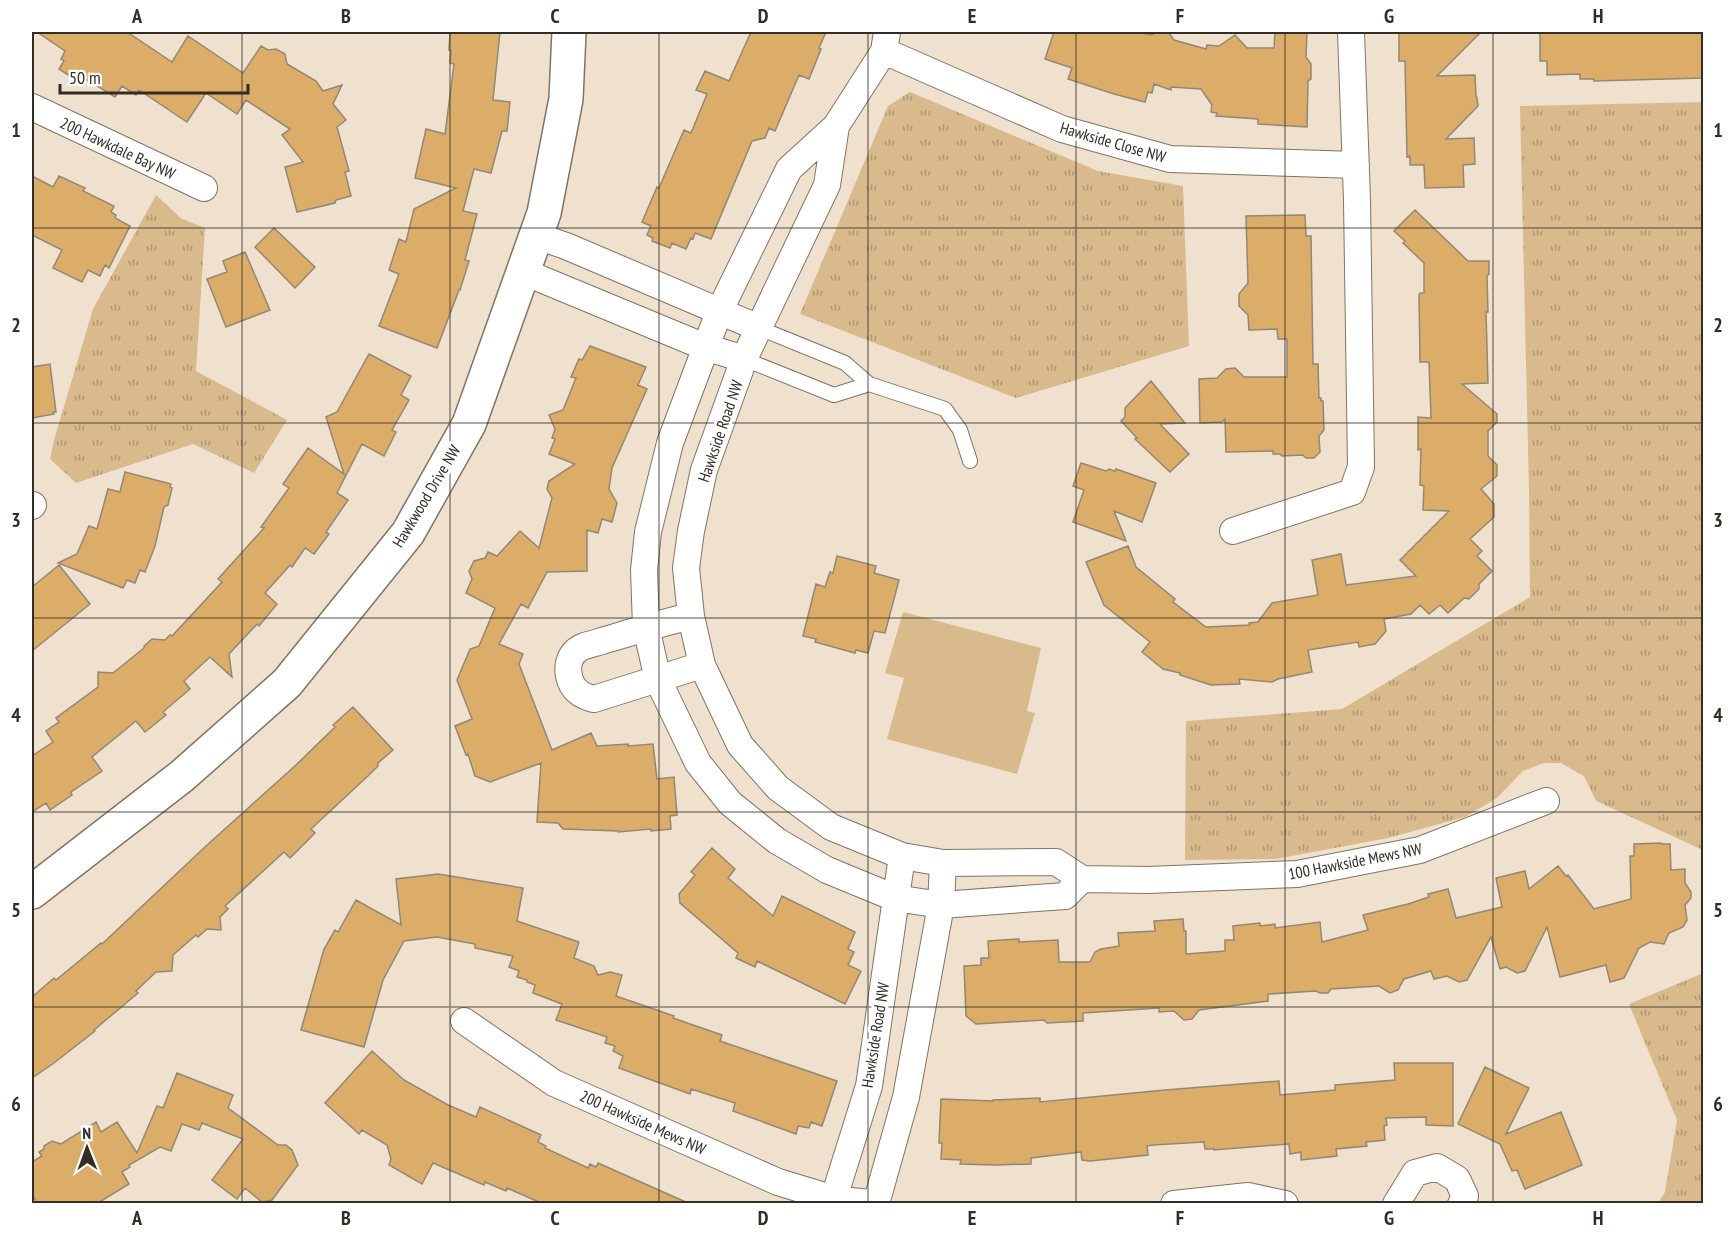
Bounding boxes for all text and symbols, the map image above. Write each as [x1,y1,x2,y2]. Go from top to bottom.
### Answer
text: A [131,3,143,29]
text: B [341,3,351,29]
text: C [550,3,560,29]
text: D [758,3,769,29]
text: E [968,3,976,29]
text: F [1176,3,1184,29]
text: G [1384,3,1394,29]
text: H [1593,3,1603,29]
scale bar [60,57,248,95]
text: 50 m [69,66,101,89]
street label: 200 Hawkdale Bay NW [57,113,179,184]
text: 1 [11,117,21,143]
street label: Hawkside Close NW [1058,117,1168,167]
text: 1 [1713,117,1723,143]
text: 2 [11,312,21,338]
text: 2 [1713,312,1723,338]
street label: Hawkside Road NW [693,377,747,485]
street label: Hawkwood Drive NW [388,441,465,551]
text: 3 [11,507,21,533]
text: 3 [1713,507,1723,533]
text: 4 [11,702,21,728]
text: 4 [1713,702,1723,728]
street label: 100 Hawkside Mews NW [1286,838,1424,884]
text: 5 [11,897,21,923]
text: 5 [1713,897,1723,923]
street label: Hawkside Road NW [857,981,893,1089]
street label: 200 Hawkside Mews NW [577,1085,709,1159]
text: 6 [11,1091,21,1117]
text: 6 [1713,1091,1723,1117]
north arrow [57,1118,117,1178]
text: N [82,1123,91,1143]
text: A [131,1205,143,1231]
text: B [341,1205,351,1231]
text: C [550,1205,560,1231]
text: D [758,1205,769,1231]
text: E [968,1205,976,1231]
text: F [1176,1205,1184,1231]
text: G [1384,1205,1394,1231]
text: H [1593,1205,1603,1231]

